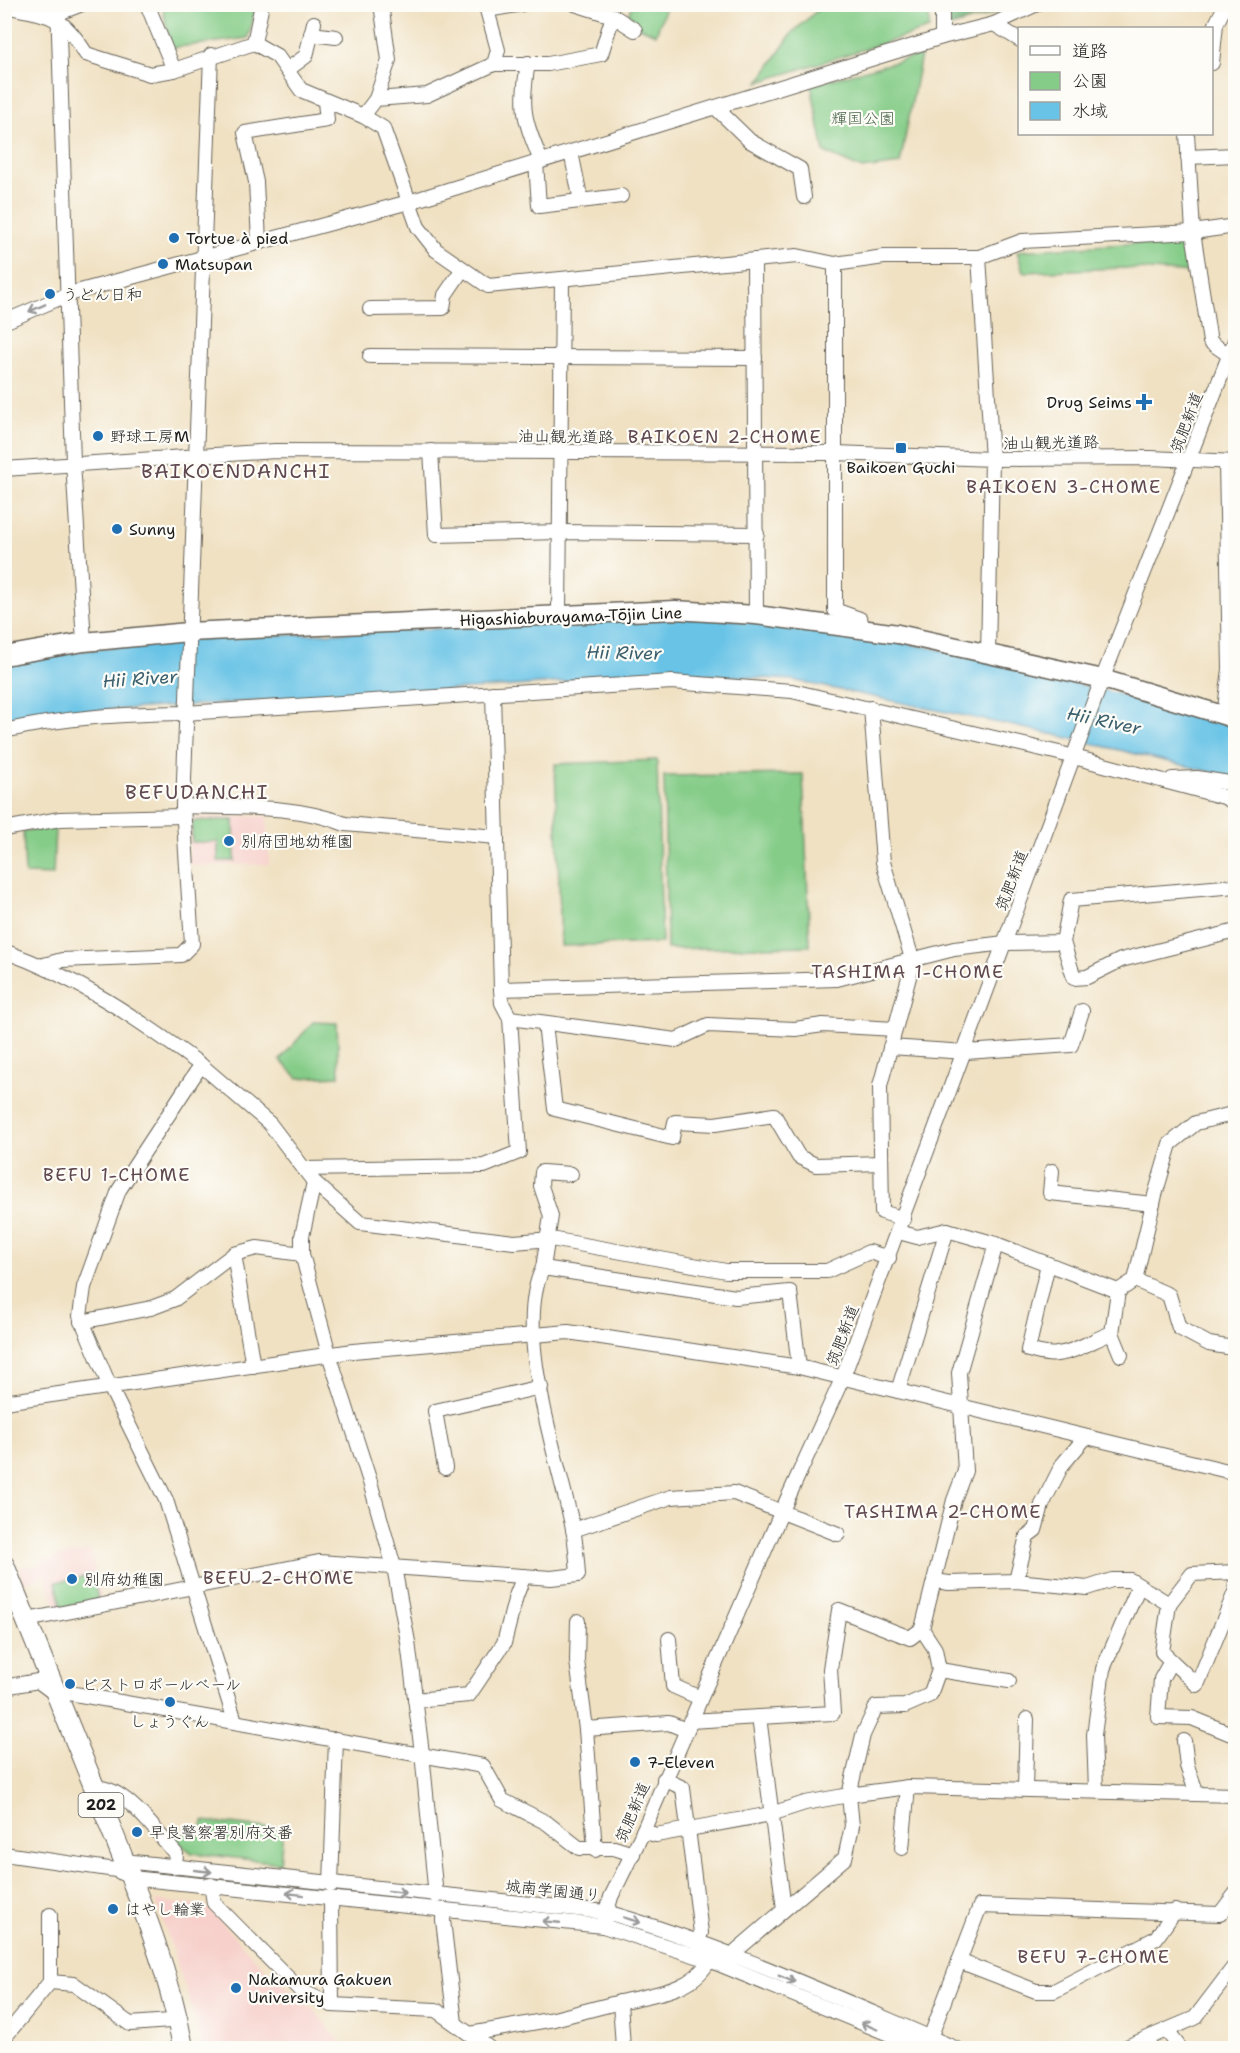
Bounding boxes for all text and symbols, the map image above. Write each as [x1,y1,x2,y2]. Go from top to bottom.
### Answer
legend [1018,27,1213,135]
text: 道路 [1072,39,1108,63]
text: 公園 [1072,69,1108,93]
text: 水域 [1072,99,1108,123]
park label: 輝国公園 [831,108,895,129]
place label: Tortue à pied [186,228,288,249]
marker: Tortue à pied [167,231,181,245]
place label: Matsupan [175,254,253,275]
marker: Matsupan [156,257,170,271]
place label: うどん日和 [62,284,142,305]
marker: うどん日和 [43,287,57,301]
one-way arrow [28,303,46,315]
street label: 筑肥新道 [1165,389,1208,456]
place label: Drug Seims [1047,392,1132,413]
marker: Drug Seims [1137,395,1151,409]
street label: 油山観光道路 [518,425,614,448]
district label: BAIKOEN 2-CHOME [628,425,822,449]
place label: 野球工房M [110,426,189,447]
marker: 野球工房M [91,429,105,443]
street label: 油山観光道路 [1003,431,1099,454]
marker: Baikoen Guchi [894,441,908,455]
place label: Baikoen Guchi [846,457,956,478]
district label: BAIKOENDANCHI [141,458,331,484]
district label: BAIKOEN 3-CHOME [966,475,1162,499]
place label: Sunny [129,519,175,540]
marker: Sunny [110,522,124,536]
street label: Higashiaburayama-Tōjin Line [459,602,683,631]
water label: Hii River [586,640,662,666]
water label: Hii River [102,664,179,694]
water label: Hii River [1065,701,1144,741]
district label: BEFUDANCHI [125,779,269,805]
place label: 別府団地幼稚園 [241,831,353,852]
marker: 別府団地幼稚園 [222,834,236,848]
street label: 筑肥新道 [990,847,1033,914]
district label: TASHIMA 1-CHOME [811,960,1005,984]
district label: BEFU 1-CHOME [43,1163,191,1187]
street label: 筑肥新道 [821,1302,864,1369]
district label: TASHIMA 2-CHOME [844,1500,1042,1524]
district label: BEFU 2-CHOME [203,1566,355,1590]
place label: 別府幼稚園 [84,1569,164,1590]
marker: 別府幼稚園 [65,1572,79,1586]
place label: ビストロポールべール [82,1674,241,1695]
marker: ビストロポールべール [63,1677,77,1691]
marker: しょうぐん [163,1695,177,1709]
place label: しょうぐん [130,1711,210,1732]
place label: 7-Eleven [647,1752,715,1773]
marker: 7-Eleven [628,1755,642,1769]
street label: 筑肥新道 [610,1779,655,1846]
road number: 202 [78,1793,124,1817]
place label: 早良警察署別府交番 [149,1822,293,1843]
marker: 早良警察署別府交番 [130,1825,144,1839]
one-way arrow [193,1866,213,1877]
street label: 城南学園通り [504,1875,602,1906]
one-way arrow [387,1887,406,1898]
one-way arrow [285,1889,305,1900]
place label: はやし輪業 [125,1899,205,1920]
marker: はやし輪業 [106,1902,120,1916]
one-way arrow [622,1915,641,1926]
one-way arrow [542,1916,562,1927]
district label: BEFU 7-CHOME [1018,1945,1170,1969]
place label: Nakamura Gakuen University [248,1969,392,2008]
one-way arrow [777,1974,796,1985]
marker: Nakamura Gakuen University [229,1981,243,1995]
one-way arrow [860,2020,878,2032]

